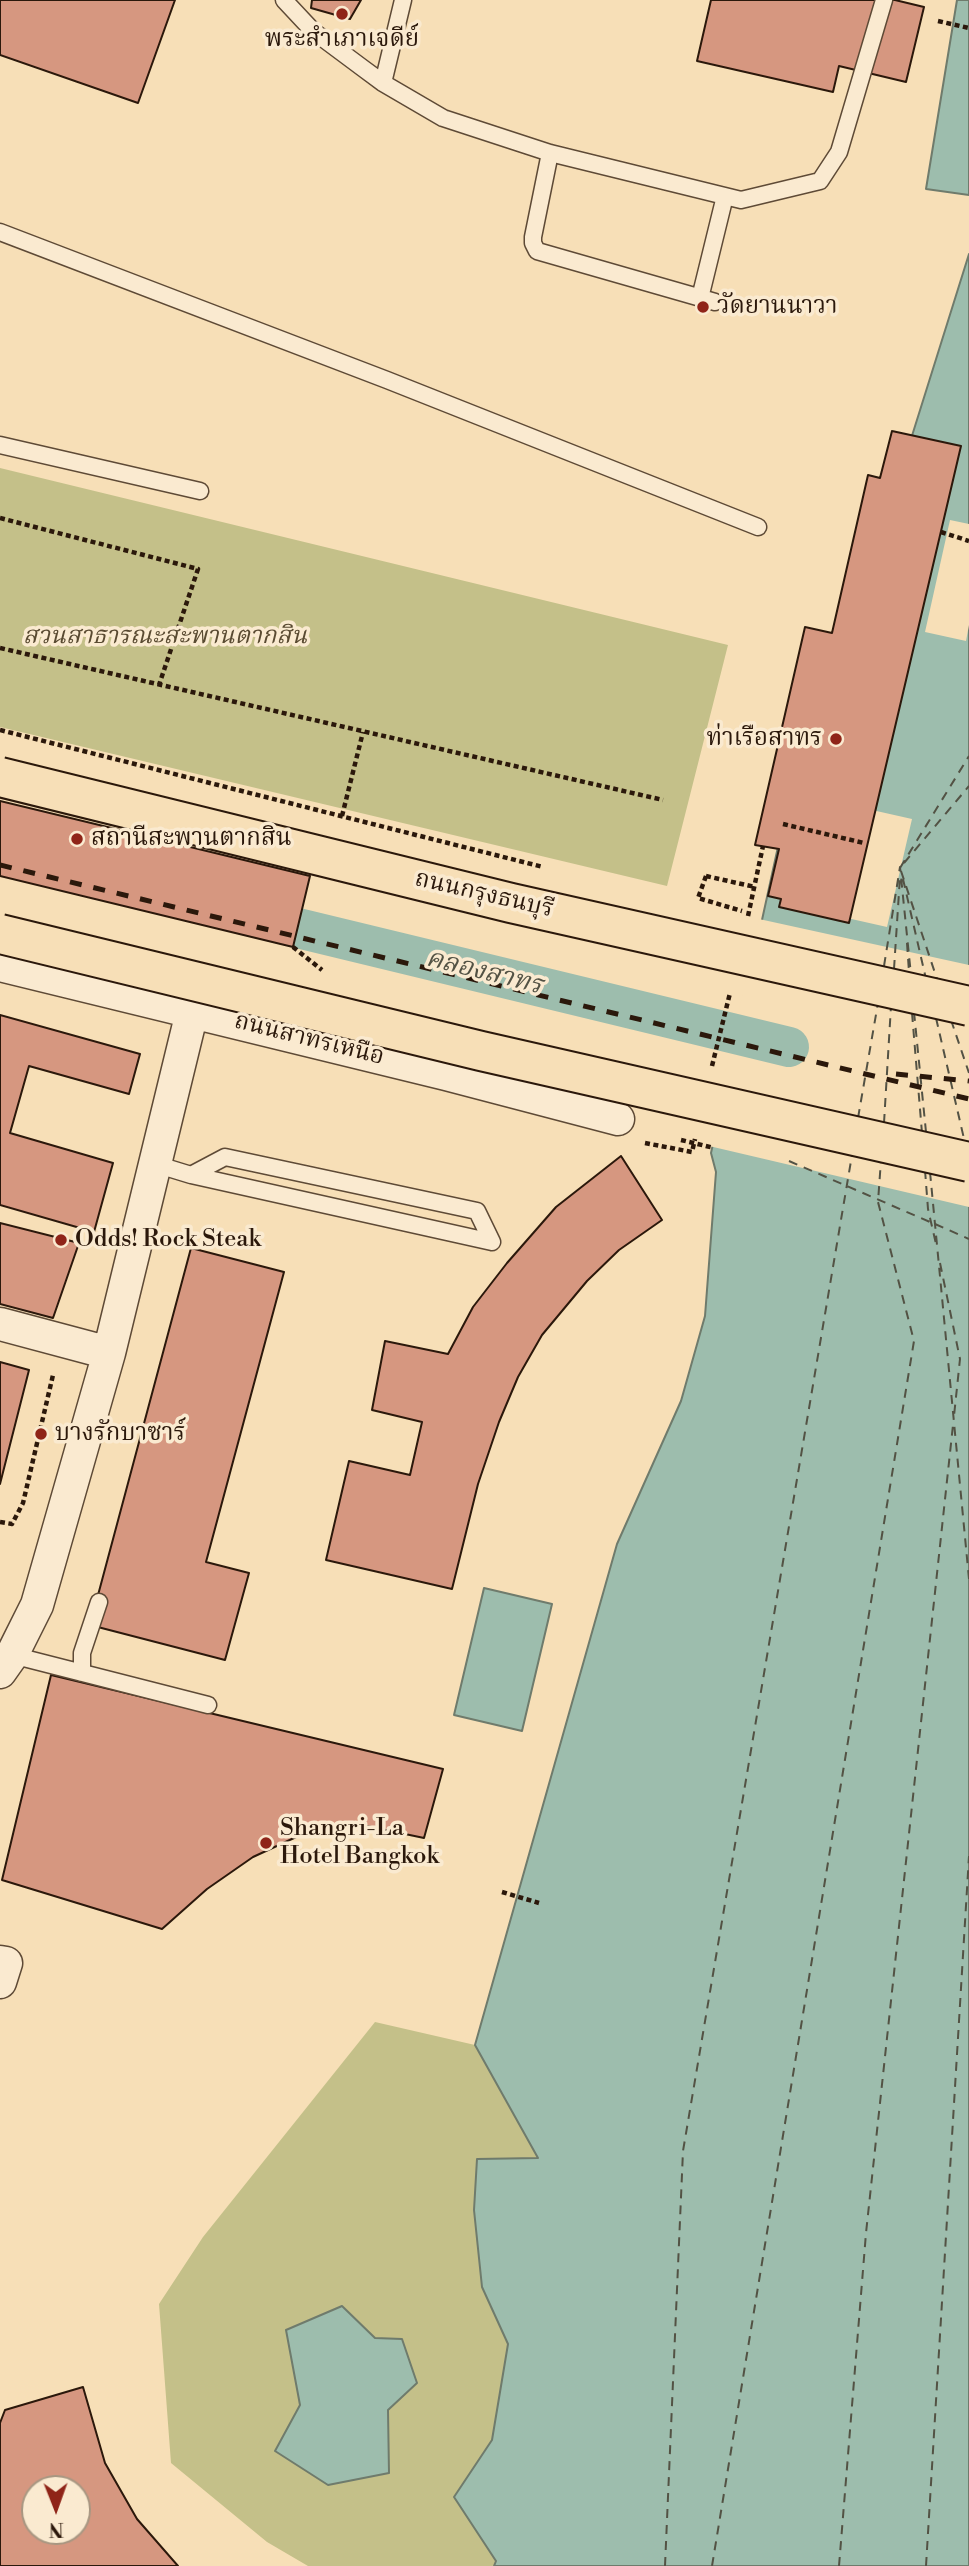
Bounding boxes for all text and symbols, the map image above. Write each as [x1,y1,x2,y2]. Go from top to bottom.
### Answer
marker: พระสำเภาเจดีย์ [334,6,350,22]
place label: พระสำเภาเจดีย์ [265,26,419,54]
place label: วัดยานนาวา [717,293,838,321]
marker: วัดยานนาวา [695,299,711,315]
park label: สวนสาธารณะสะพานตากสิน [23,623,307,651]
place label: ท่าเรือสาทร [706,725,822,753]
marker: ท่าเรือสาทร [828,731,844,747]
place label: สถานีสะพานตากสิน [91,825,292,853]
marker: สถานีสะพานตากสิน [69,831,85,847]
street label: ถนนกรุงธนบุรี [412,865,556,925]
water label: คลองสาทร [423,943,545,1003]
street label: ถนนสาทรเหนือ [231,1007,387,1073]
place label: Odds! Rock Steak [75,1226,261,1254]
marker: Odds! Rock Steak [53,1232,69,1248]
place label: บางรักบาซาร์ [55,1420,186,1448]
marker: บางรักบาซาร์ [33,1426,49,1442]
place label: Shangri-La Hotel Bangkok [280,1815,439,1871]
marker: Shangri-La Hotel Bangkok [258,1835,274,1851]
north arrow [21,2475,91,2545]
text: N [49,2517,64,2541]

